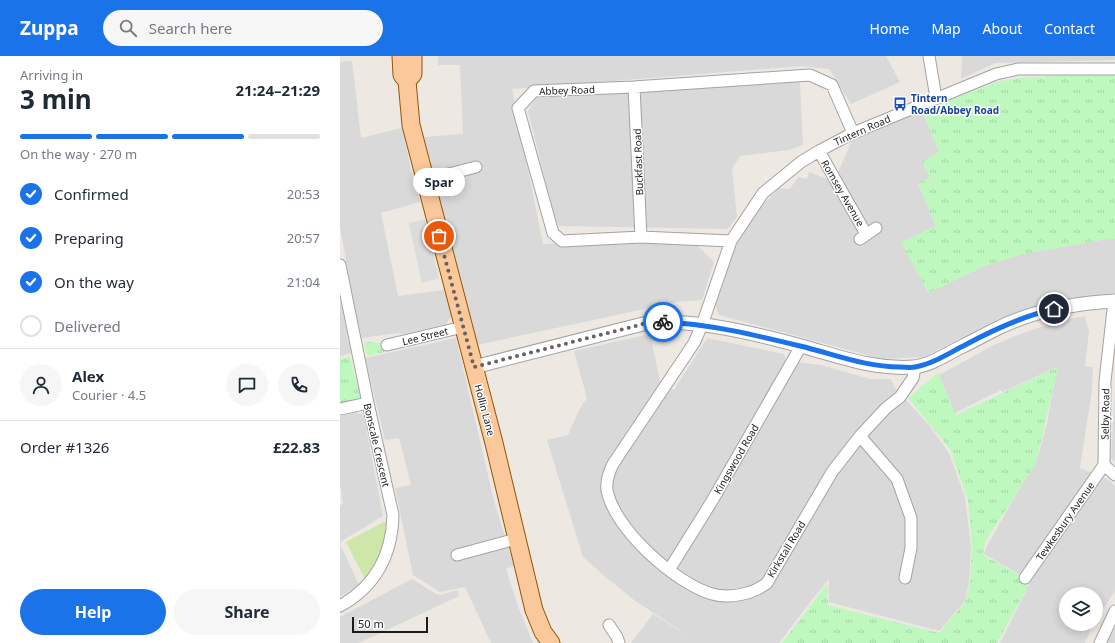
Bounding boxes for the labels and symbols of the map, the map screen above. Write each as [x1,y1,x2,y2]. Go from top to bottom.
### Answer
street label: Abbey Road [539,82,595,98]
place label: Tintern Road/Abbey Road [911,91,999,117]
bus stop icon: Tintern Road/Abbey Road [892,96,908,112]
street label: Tintern Road [832,111,892,149]
street label: Buckfast Road [630,128,646,196]
street label: Romsey Avenue [818,157,868,229]
callout: Spar [413,168,465,196]
pin [422,219,456,253]
pin [1037,292,1071,326]
courier [643,302,683,342]
street label: Lee Street [400,323,450,348]
street label: Hollin Lane [471,383,499,438]
street label: Selby Road [1098,388,1112,440]
street label: Bonscale Crescent [361,402,394,489]
street label: Kingswood Road [710,421,762,497]
street label: Tewkesbury Avenue [1033,479,1098,563]
street label: Kirkstall Road [764,518,808,580]
scale bar [352,615,428,634]

